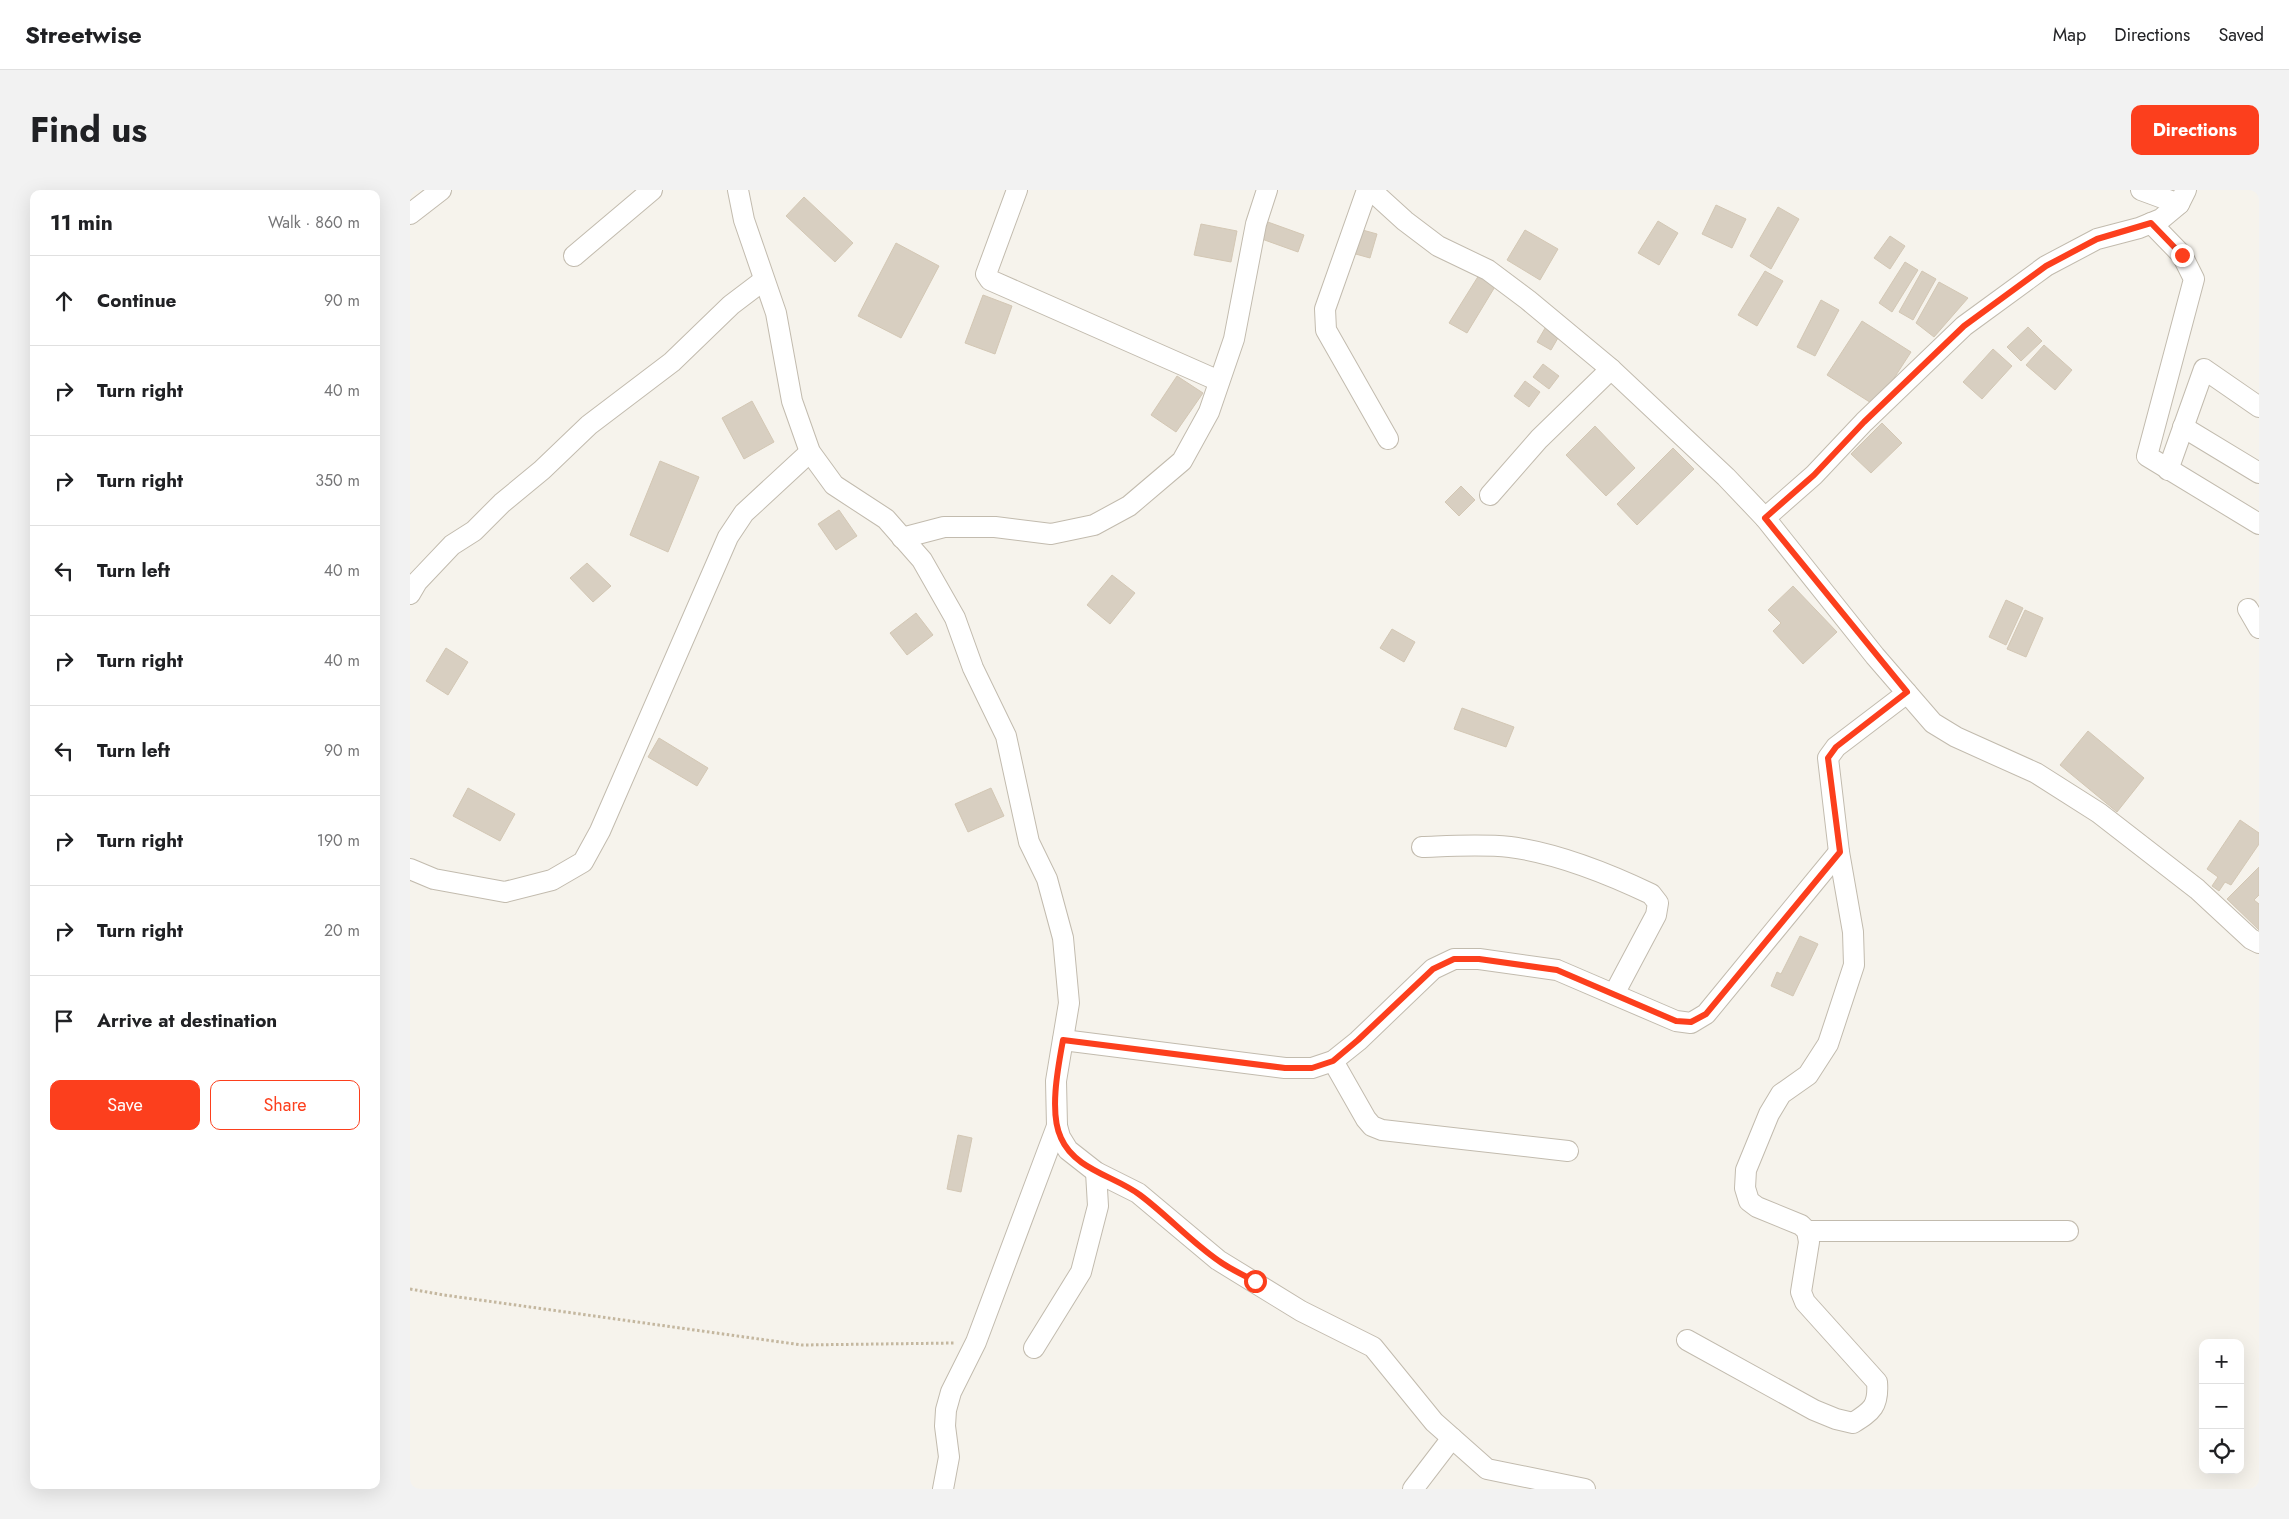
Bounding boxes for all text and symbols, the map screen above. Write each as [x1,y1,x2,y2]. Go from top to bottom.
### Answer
text: Streetwise [25,17,142,52]
text: Map [2053,22,2086,48]
text: Directions [2114,22,2190,48]
text: Saved [2218,22,2264,48]
text: Find us [30,105,147,155]
button: Directions [2131,105,2259,155]
text: 11 min [50,208,113,238]
text: Walk · 860 m [268,211,360,234]
route end [2171,244,2194,267]
icon: ahead [50,287,78,315]
text: Continue [97,287,176,314]
text: 90 m [324,289,360,312]
icon: right [50,377,78,405]
text: Turn right [97,377,183,404]
text: 40 m [324,379,360,402]
icon: right [50,467,78,495]
text: Turn right [97,467,183,494]
text: 350 m [315,469,360,492]
icon: left [50,557,78,585]
text: Turn left [97,557,170,584]
text: 40 m [324,559,360,582]
icon: right [50,647,78,675]
text: Turn right [97,647,183,674]
text: 40 m [324,649,360,672]
icon: left [50,737,78,765]
text: Turn left [97,737,170,764]
text: 90 m [324,739,360,762]
icon: right [50,827,78,855]
text: Turn right [97,827,183,854]
text: 190 m [317,829,360,852]
icon: right [50,917,78,945]
text: Turn right [97,917,183,944]
text: 20 m [324,919,360,942]
icon: arrive [50,1007,78,1035]
text: Arrive at destination [97,1007,277,1034]
button: Save [50,1080,200,1130]
button: Share [210,1080,360,1130]
route start [1244,1270,1267,1293]
map controls [2199,1339,2244,1474]
button: + [2199,1339,2244,1384]
button: − [2199,1384,2244,1429]
button: locate [2199,1429,2244,1474]

